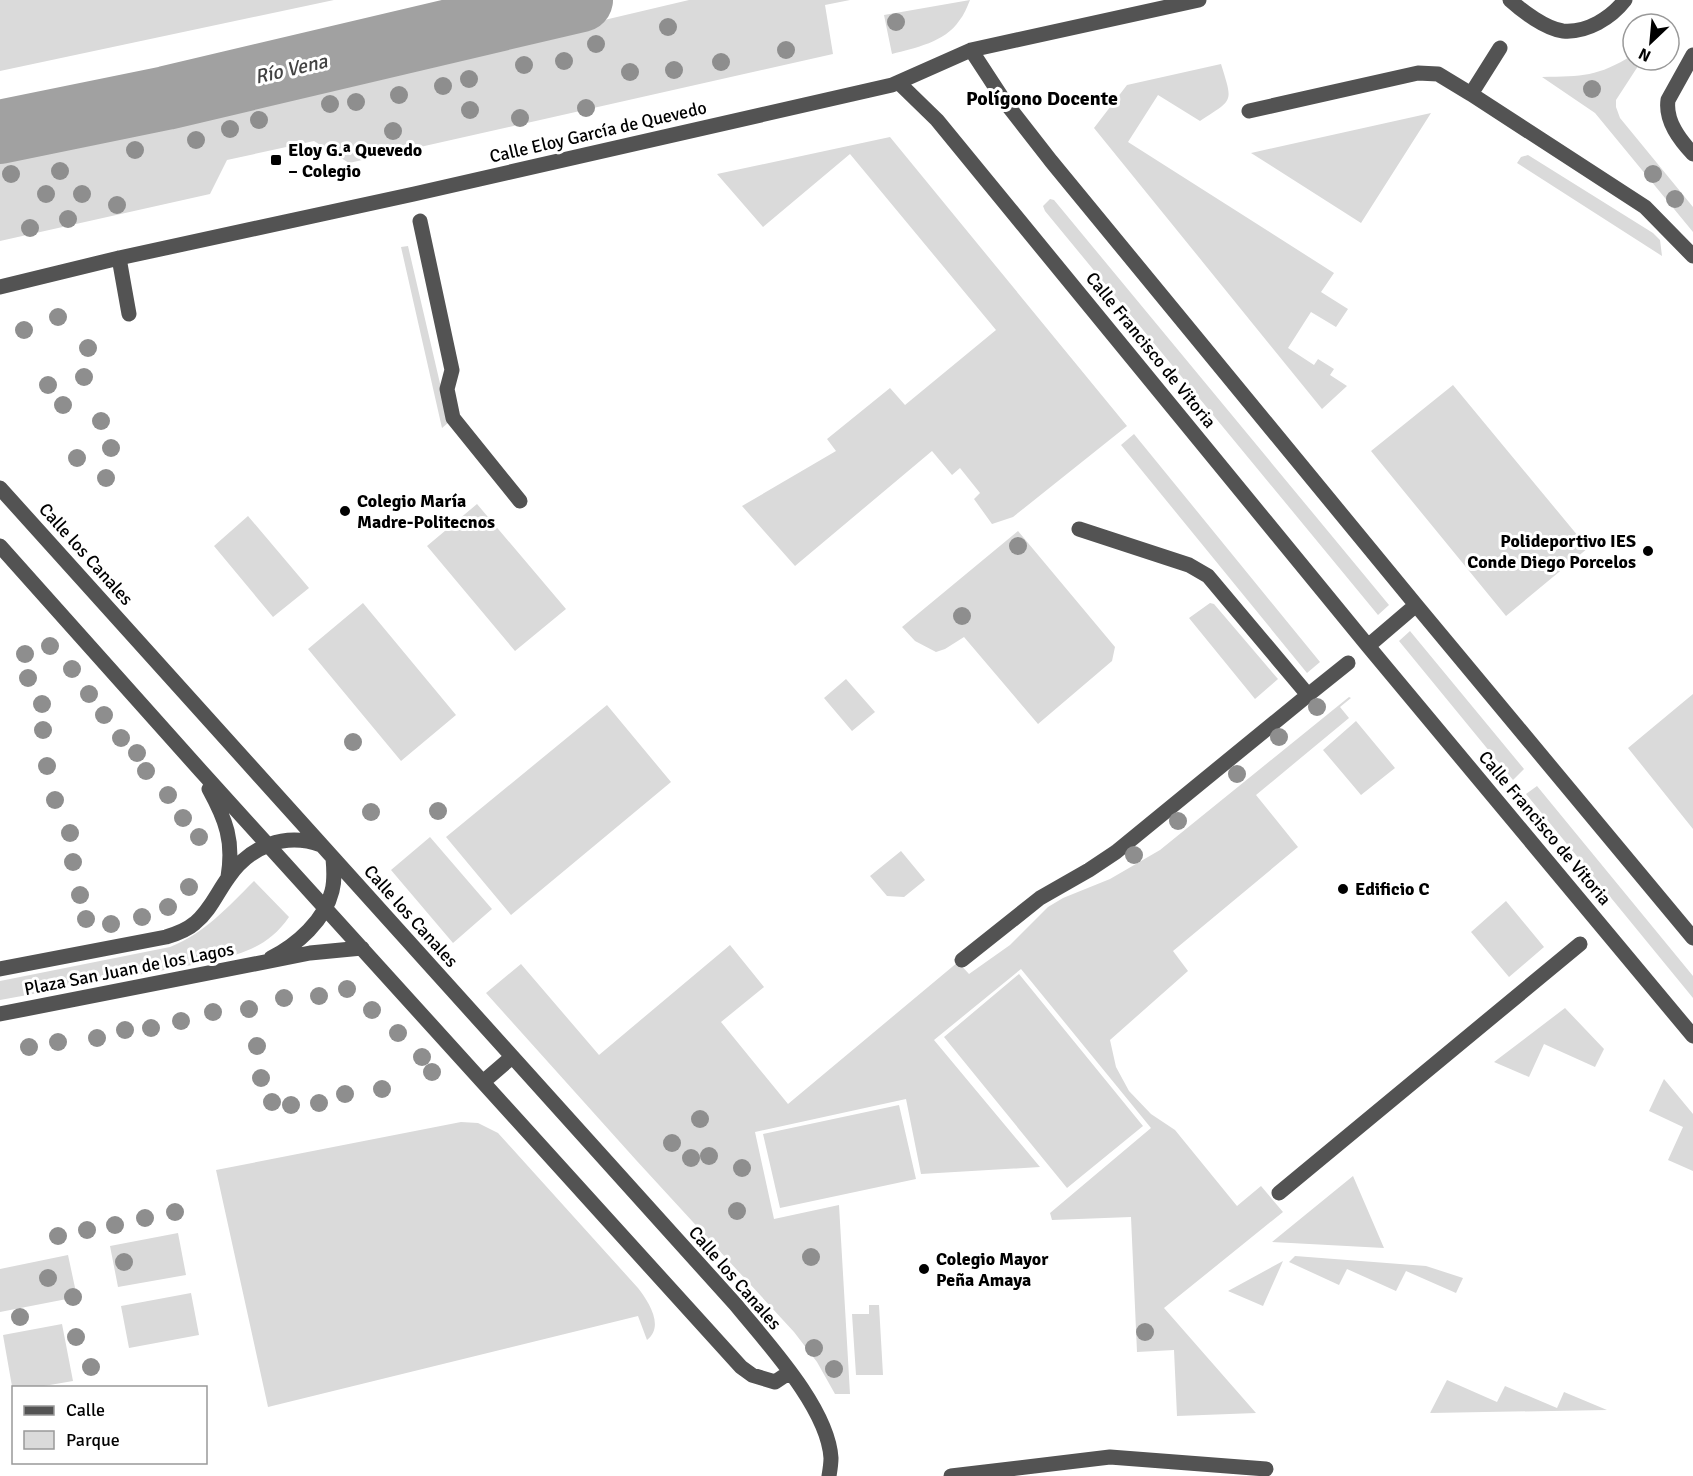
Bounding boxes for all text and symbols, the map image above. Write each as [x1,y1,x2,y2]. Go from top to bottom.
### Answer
north arrow [1621,12,1681,72]
text: N [1635,43,1654,66]
water label: Río Vena [252,48,331,89]
district label: Polígono Docente [966,86,1118,111]
street label: Calle Eloy García de Quevedo [487,96,709,168]
place label: Eloy G.ª Quevedo – Colegio [288,139,422,182]
marker: Eloy G.ª Quevedo – Colegio [269,153,283,167]
street label: Calle Francisco de Vitoria [1081,267,1221,433]
place label: Colegio María Madre-Politecnos [357,490,495,533]
street label: Calle los Canales [34,498,138,610]
marker: Colegio María Madre-Politecnos [338,504,352,518]
place label: Polideportivo IES Conde Diego Porcelos [1467,530,1636,573]
marker: Polideportivo IES Conde Diego Porcelos [1641,544,1655,558]
street label: Calle Francisco de Vitoria [1474,746,1616,910]
street label: Calle los Canales [359,860,463,972]
place label: Edificio C [1355,878,1429,900]
marker: Edificio C [1336,882,1350,896]
street label: Plaza San Juan de los Lagos [22,938,236,1000]
street label: Calle los Canales [684,1222,786,1334]
place label: Colegio Mayor Peña Amaya [936,1248,1049,1291]
marker: Colegio Mayor Peña Amaya [917,1262,931,1276]
legend [12,1386,207,1464]
text: Calle [66,1399,105,1421]
text: Parque [66,1429,120,1451]

